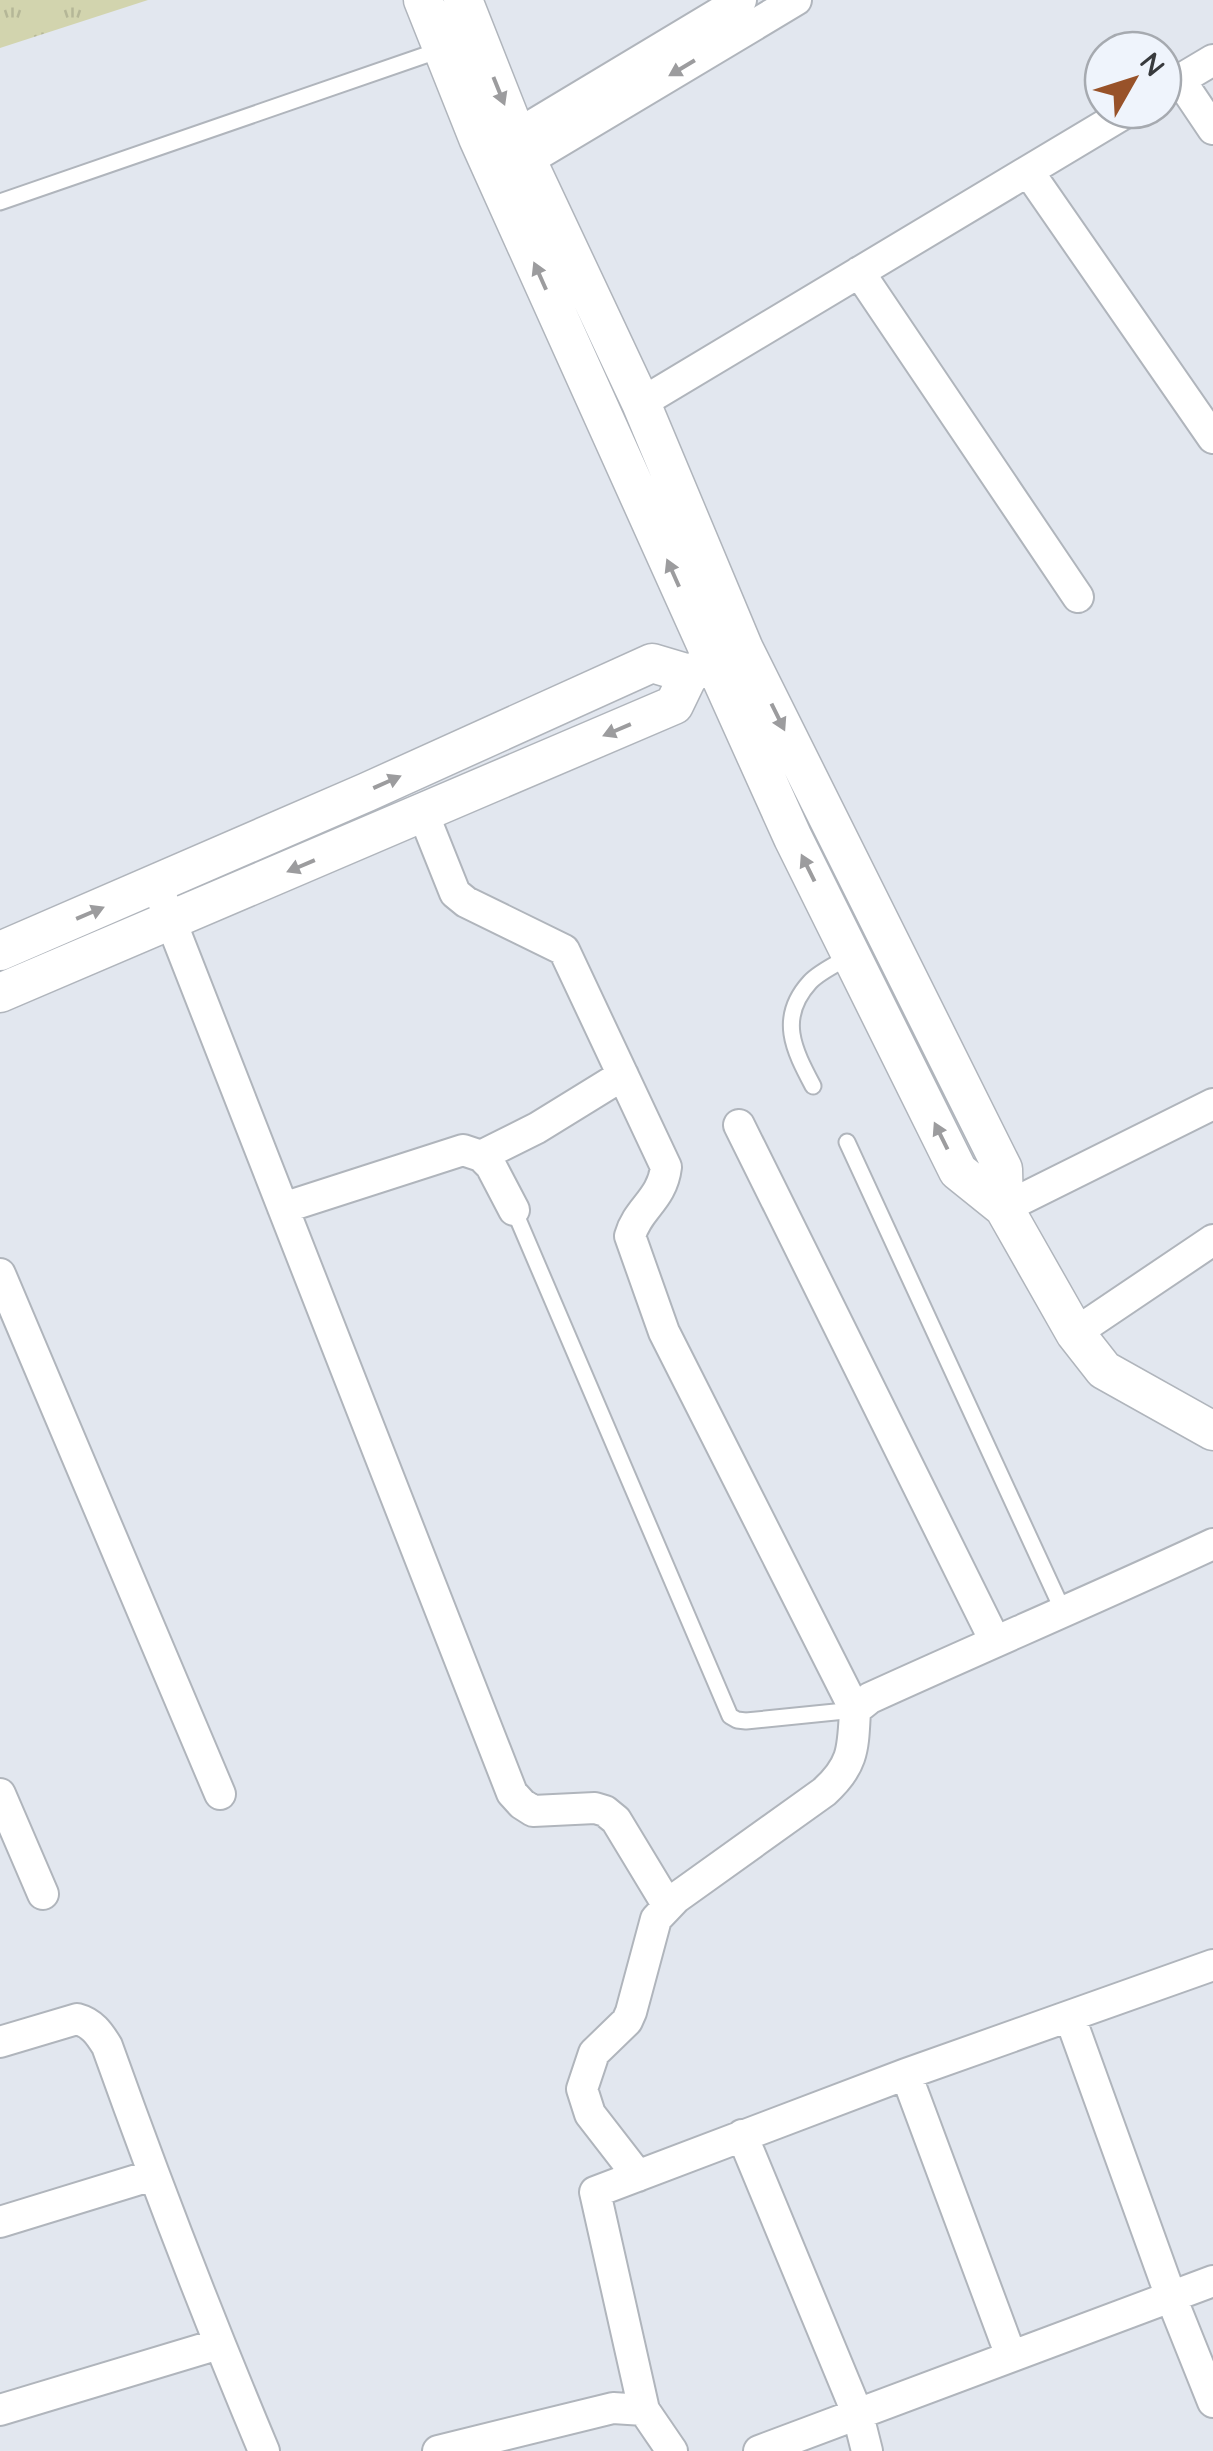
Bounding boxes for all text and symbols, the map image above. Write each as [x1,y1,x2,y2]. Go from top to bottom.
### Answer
north arrow [1083,30,1183,130]
text: N [1133,45,1173,83]
one-way arrow [668,59,696,76]
one-way arrow [491,76,507,106]
one-way arrow [532,261,548,291]
one-way arrow [664,558,681,587]
one-way arrow [769,703,786,732]
one-way arrow [602,722,632,738]
one-way arrow [373,774,402,791]
one-way arrow [800,853,817,882]
one-way arrow [286,858,316,874]
one-way arrow [75,905,105,921]
one-way arrow [933,1122,950,1151]

